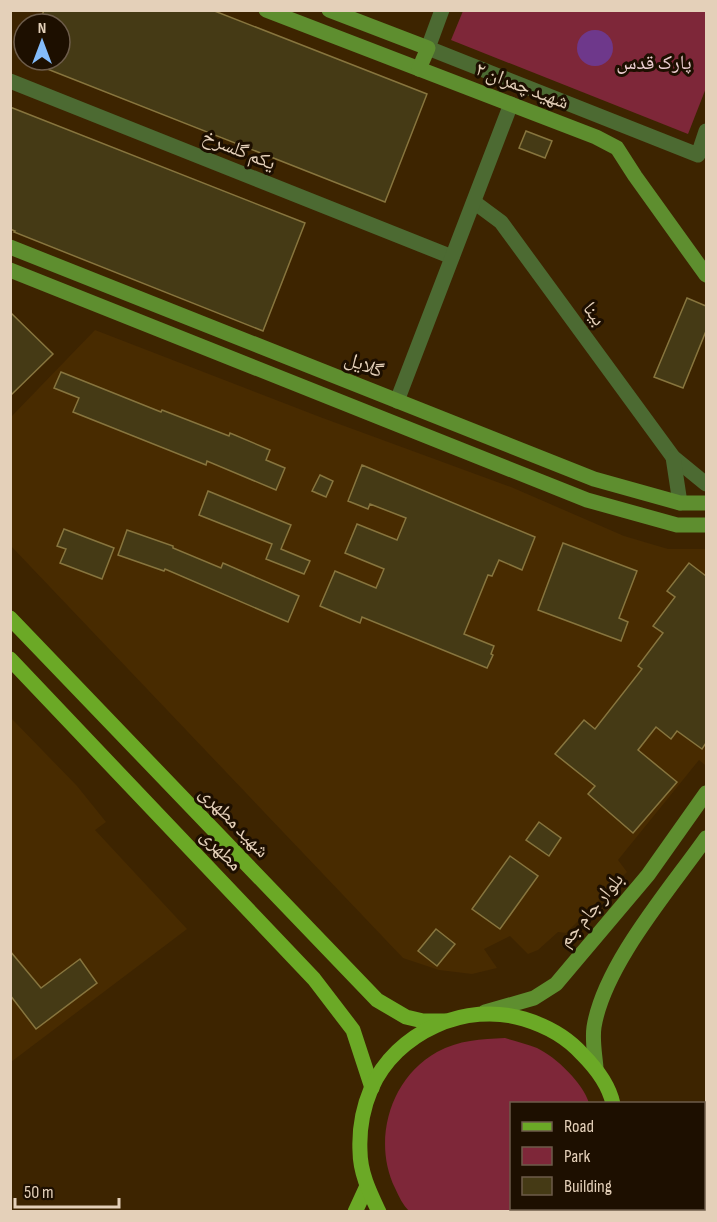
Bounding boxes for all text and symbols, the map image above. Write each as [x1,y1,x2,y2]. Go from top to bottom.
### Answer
north arrow [12,12,72,72]
text: N [38,19,46,38]
park label: پارک قدس [616,51,692,75]
street label: شهید چمران ۲ [472,57,572,115]
street label: یکم گلسرخ [198,124,279,176]
street label: بینا [577,297,611,331]
street label: گلایل [341,347,387,384]
street label: شهید مطهری [194,781,274,863]
street label: مطهری [195,824,247,876]
street label: بلوار جام جم [553,868,630,953]
legend [510,1102,705,1210]
text: Road [564,1116,594,1137]
text: Park [564,1146,590,1167]
scale bar [15,1171,118,1209]
text: Building [564,1176,612,1197]
text: 50 m [24,1182,54,1203]

